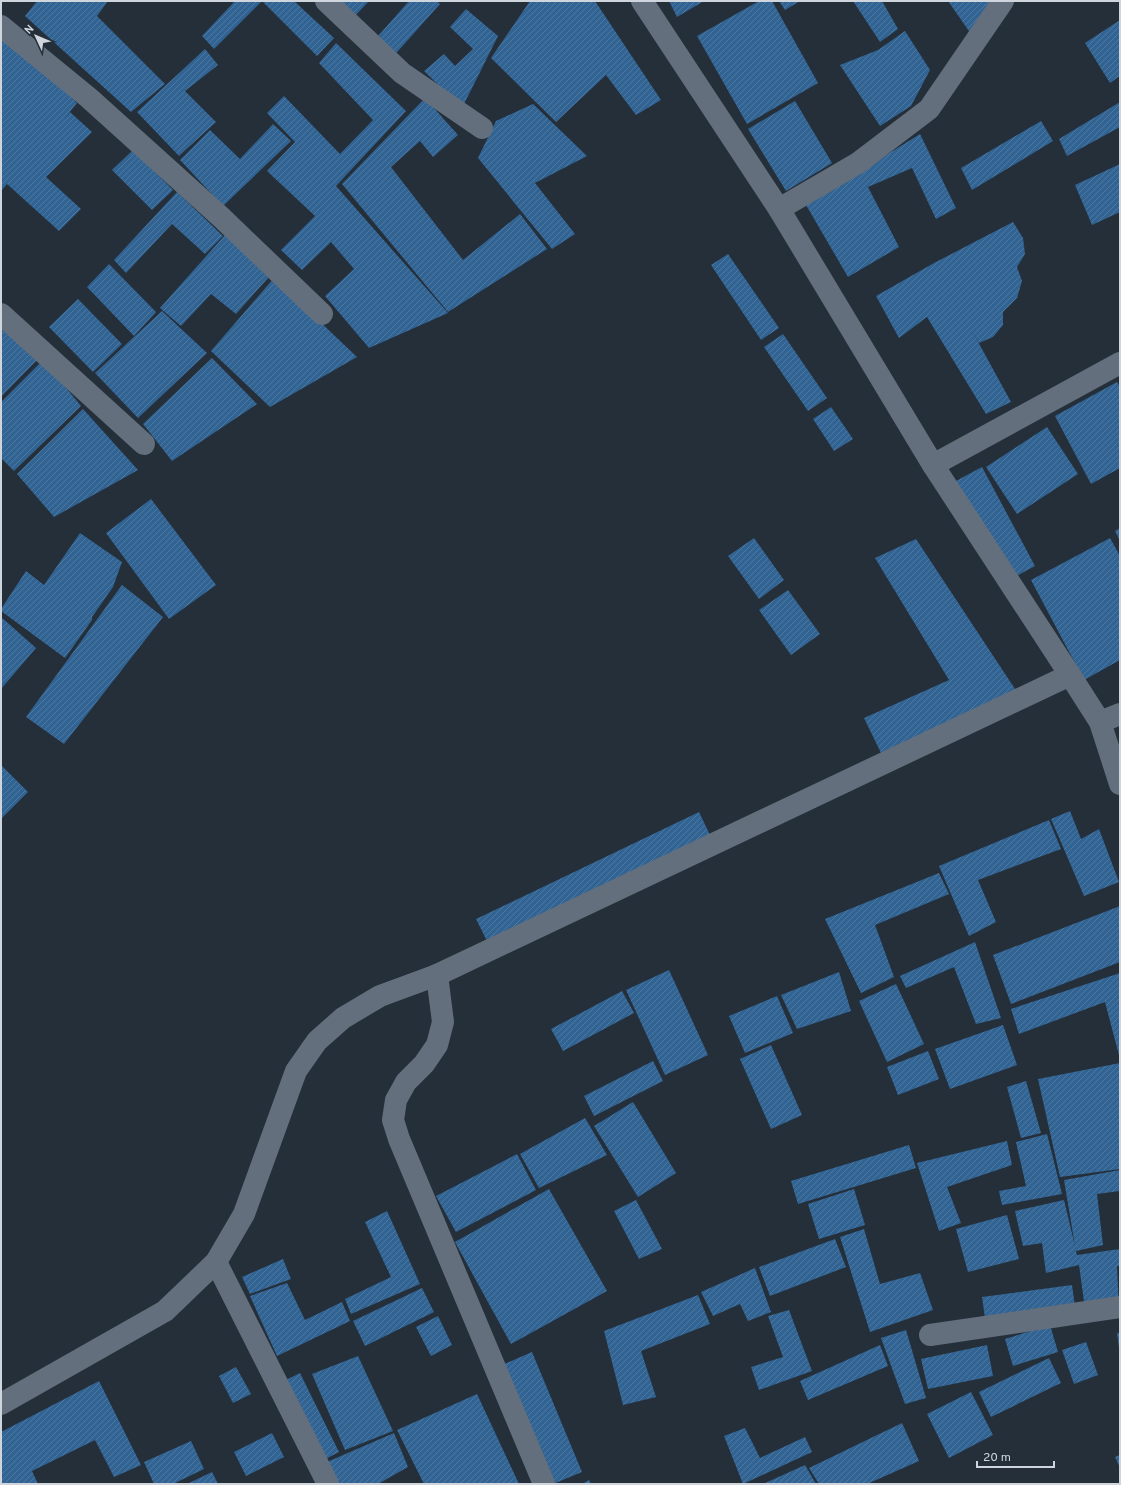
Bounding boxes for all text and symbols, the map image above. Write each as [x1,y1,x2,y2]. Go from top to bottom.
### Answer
north arrow [16,16,56,56]
text: N [22,22,37,37]
scale bar [977,1443,1054,1469]
text: 20 m [983,1450,1011,1466]

